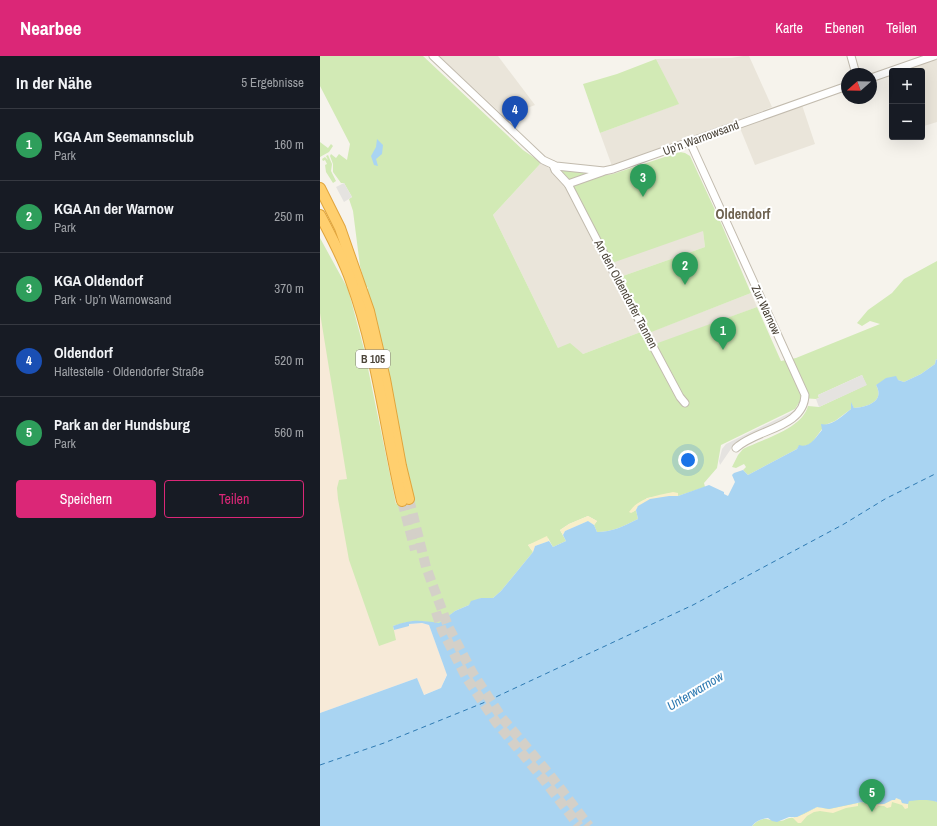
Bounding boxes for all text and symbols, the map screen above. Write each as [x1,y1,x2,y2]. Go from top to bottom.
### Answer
text: Nearbee [20,15,81,41]
text: Karte [775,19,803,37]
text: Ebenen [825,19,864,37]
text: Teilen [886,19,917,37]
north arrow [841,68,877,104]
map controls [889,68,925,140]
button: + [889,68,925,104]
text: In der Nähe [16,71,92,94]
text: 5 Ergebnisse [241,74,304,91]
pin: 4 [502,96,528,129]
button: − [889,104,925,140]
street label: Up’n Warnowsand [661,117,741,159]
text: KGA Am Seemannsclub [54,126,194,147]
text: 1 [26,136,32,153]
text: 160 m [274,136,304,153]
text: Park [54,147,76,164]
pin: 3 [630,164,656,197]
text: KGA An der Warnow [54,198,174,219]
district label: Oldendorf [716,205,771,223]
text: 2 [26,208,32,225]
text: 250 m [274,208,304,225]
text: Park [54,219,76,236]
street label: An den Oldendorfer Tannen [590,236,661,351]
pin: 2 [672,252,698,285]
text: KGA Oldendorf [54,270,143,291]
text: 3 [26,280,32,297]
text: 370 m [274,280,304,297]
street label: Zur Warnow [748,282,785,338]
text: Park · Up’n Warnowsand [54,291,172,308]
pin: 1 [710,317,736,350]
text: Oldendorf [54,342,113,363]
road number: B 105 [356,350,390,368]
text: 4 [26,352,32,369]
text: 520 m [274,352,304,369]
text: Haltestelle · Oldendorfer Straße [54,363,204,380]
text: Park an der Hundsburg [54,414,190,435]
text: 5 [26,424,32,441]
text: 560 m [274,424,304,441]
text: Park [54,435,76,452]
your location [678,450,698,470]
button: Speichern [16,480,156,518]
button: Teilen [164,480,304,518]
water label: Unterwarnow [664,667,727,714]
pin: 5 [859,779,885,812]

